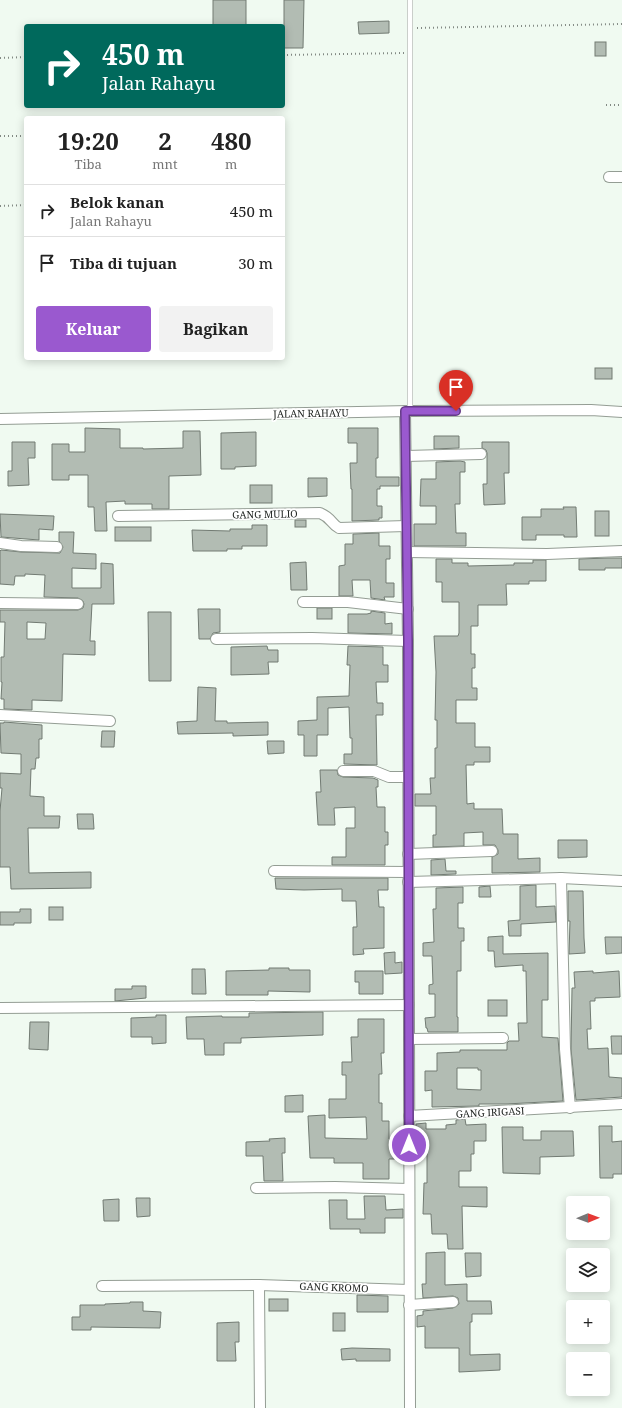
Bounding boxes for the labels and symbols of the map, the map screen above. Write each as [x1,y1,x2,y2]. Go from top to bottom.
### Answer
pin [439,370,473,411]
street label: JALAN RAHAYU [272,405,350,421]
street label: GANG MULIO [232,506,298,522]
street label: GANG IRIGASI [455,1103,525,1121]
position arrow [388,1124,430,1166]
north arrow [566,1196,610,1240]
street label: GANG KROMO [299,1279,369,1295]

